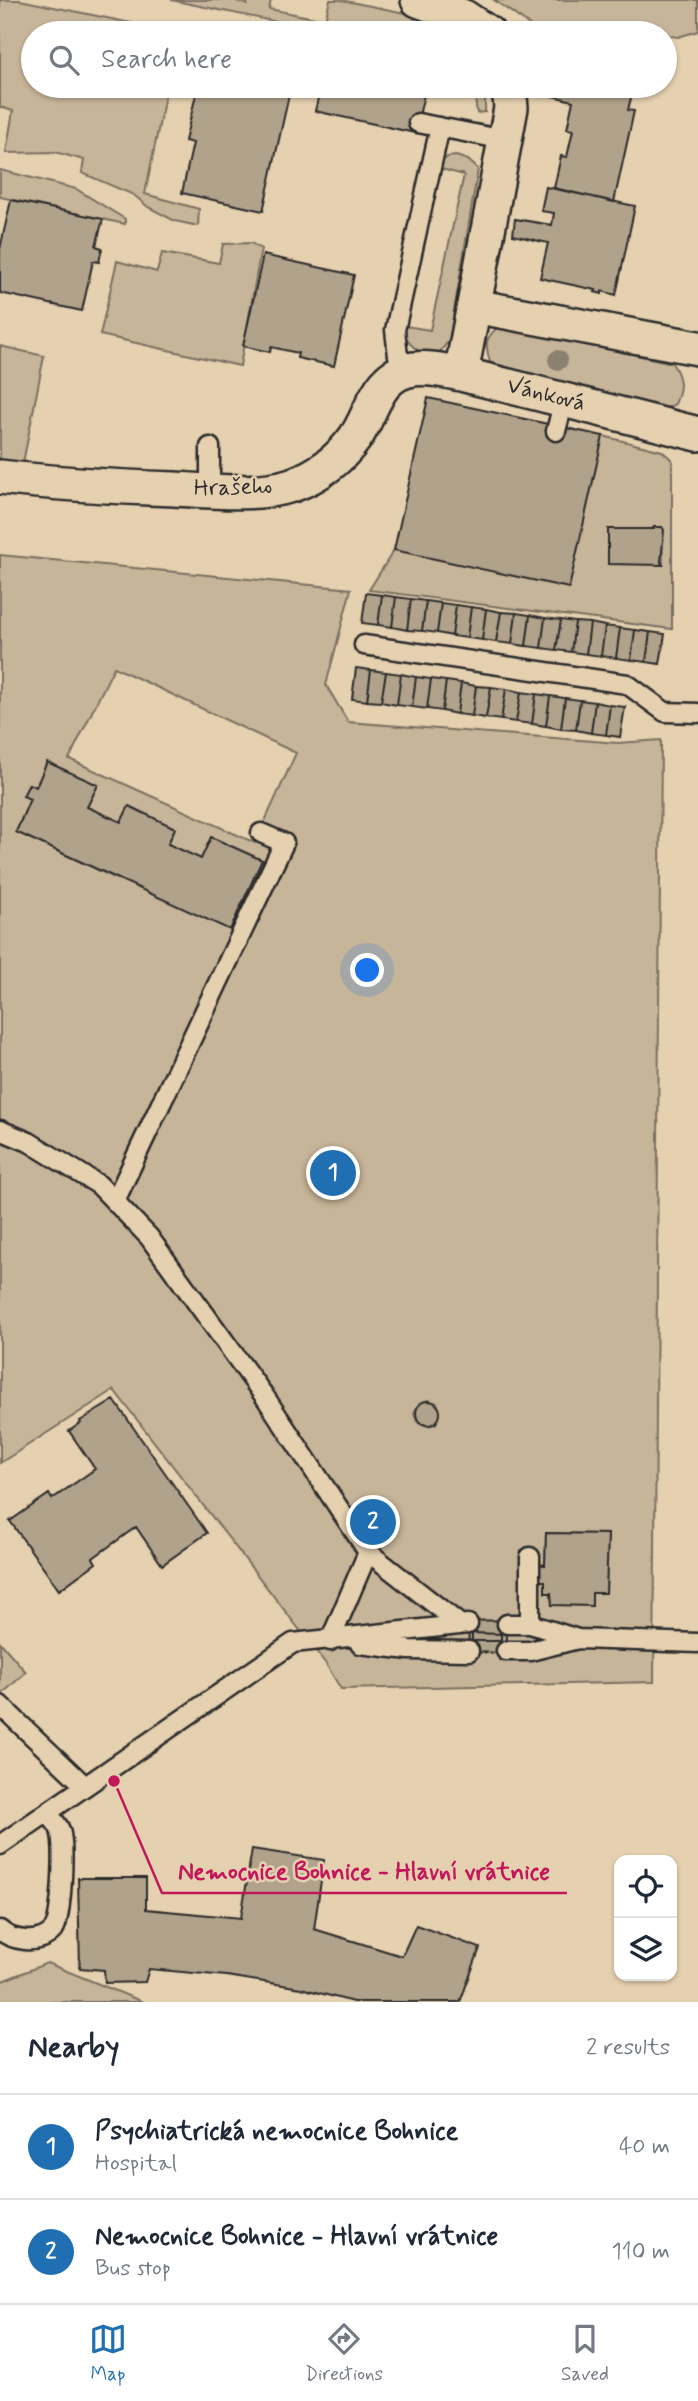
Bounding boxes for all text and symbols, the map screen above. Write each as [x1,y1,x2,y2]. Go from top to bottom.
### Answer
search box [21,21,677,98]
icon: search [45,41,83,79]
text: Search here [101,43,232,77]
street label: Vánková [504,371,588,419]
street label: Hrašeho [193,472,273,504]
your location [350,953,384,987]
pin: 1 [310,1147,356,1199]
pin: 2 [350,1496,396,1548]
callout: Nemocnice Bohnice - Hlavní vrátnice [162,1848,567,1893]
map controls [614,1855,677,1981]
button: locate [614,1855,677,1918]
text: Nemocnice Bohnice - Hlavní vrátnice [178,1857,550,1888]
button: layers [614,1918,677,1981]
text: Nearby [28,2028,119,2067]
text: 2 results [586,2033,670,2063]
text: Psychiatrická nemocnice Bohnice [95,2115,458,2149]
text: 1 [46,2132,56,2162]
text: 40 m [619,2132,670,2162]
text: Hospital [95,2149,177,2179]
text: Nemocnice Bohnice - Hlavní vrátnice [95,2220,498,2254]
text: 2 [45,2237,57,2267]
text: 110 m [611,2237,670,2267]
text: Bus stop [95,2254,171,2284]
tab: Map [89,2320,127,2387]
tab: Directions [305,2320,383,2387]
tab: Saved [561,2320,609,2387]

